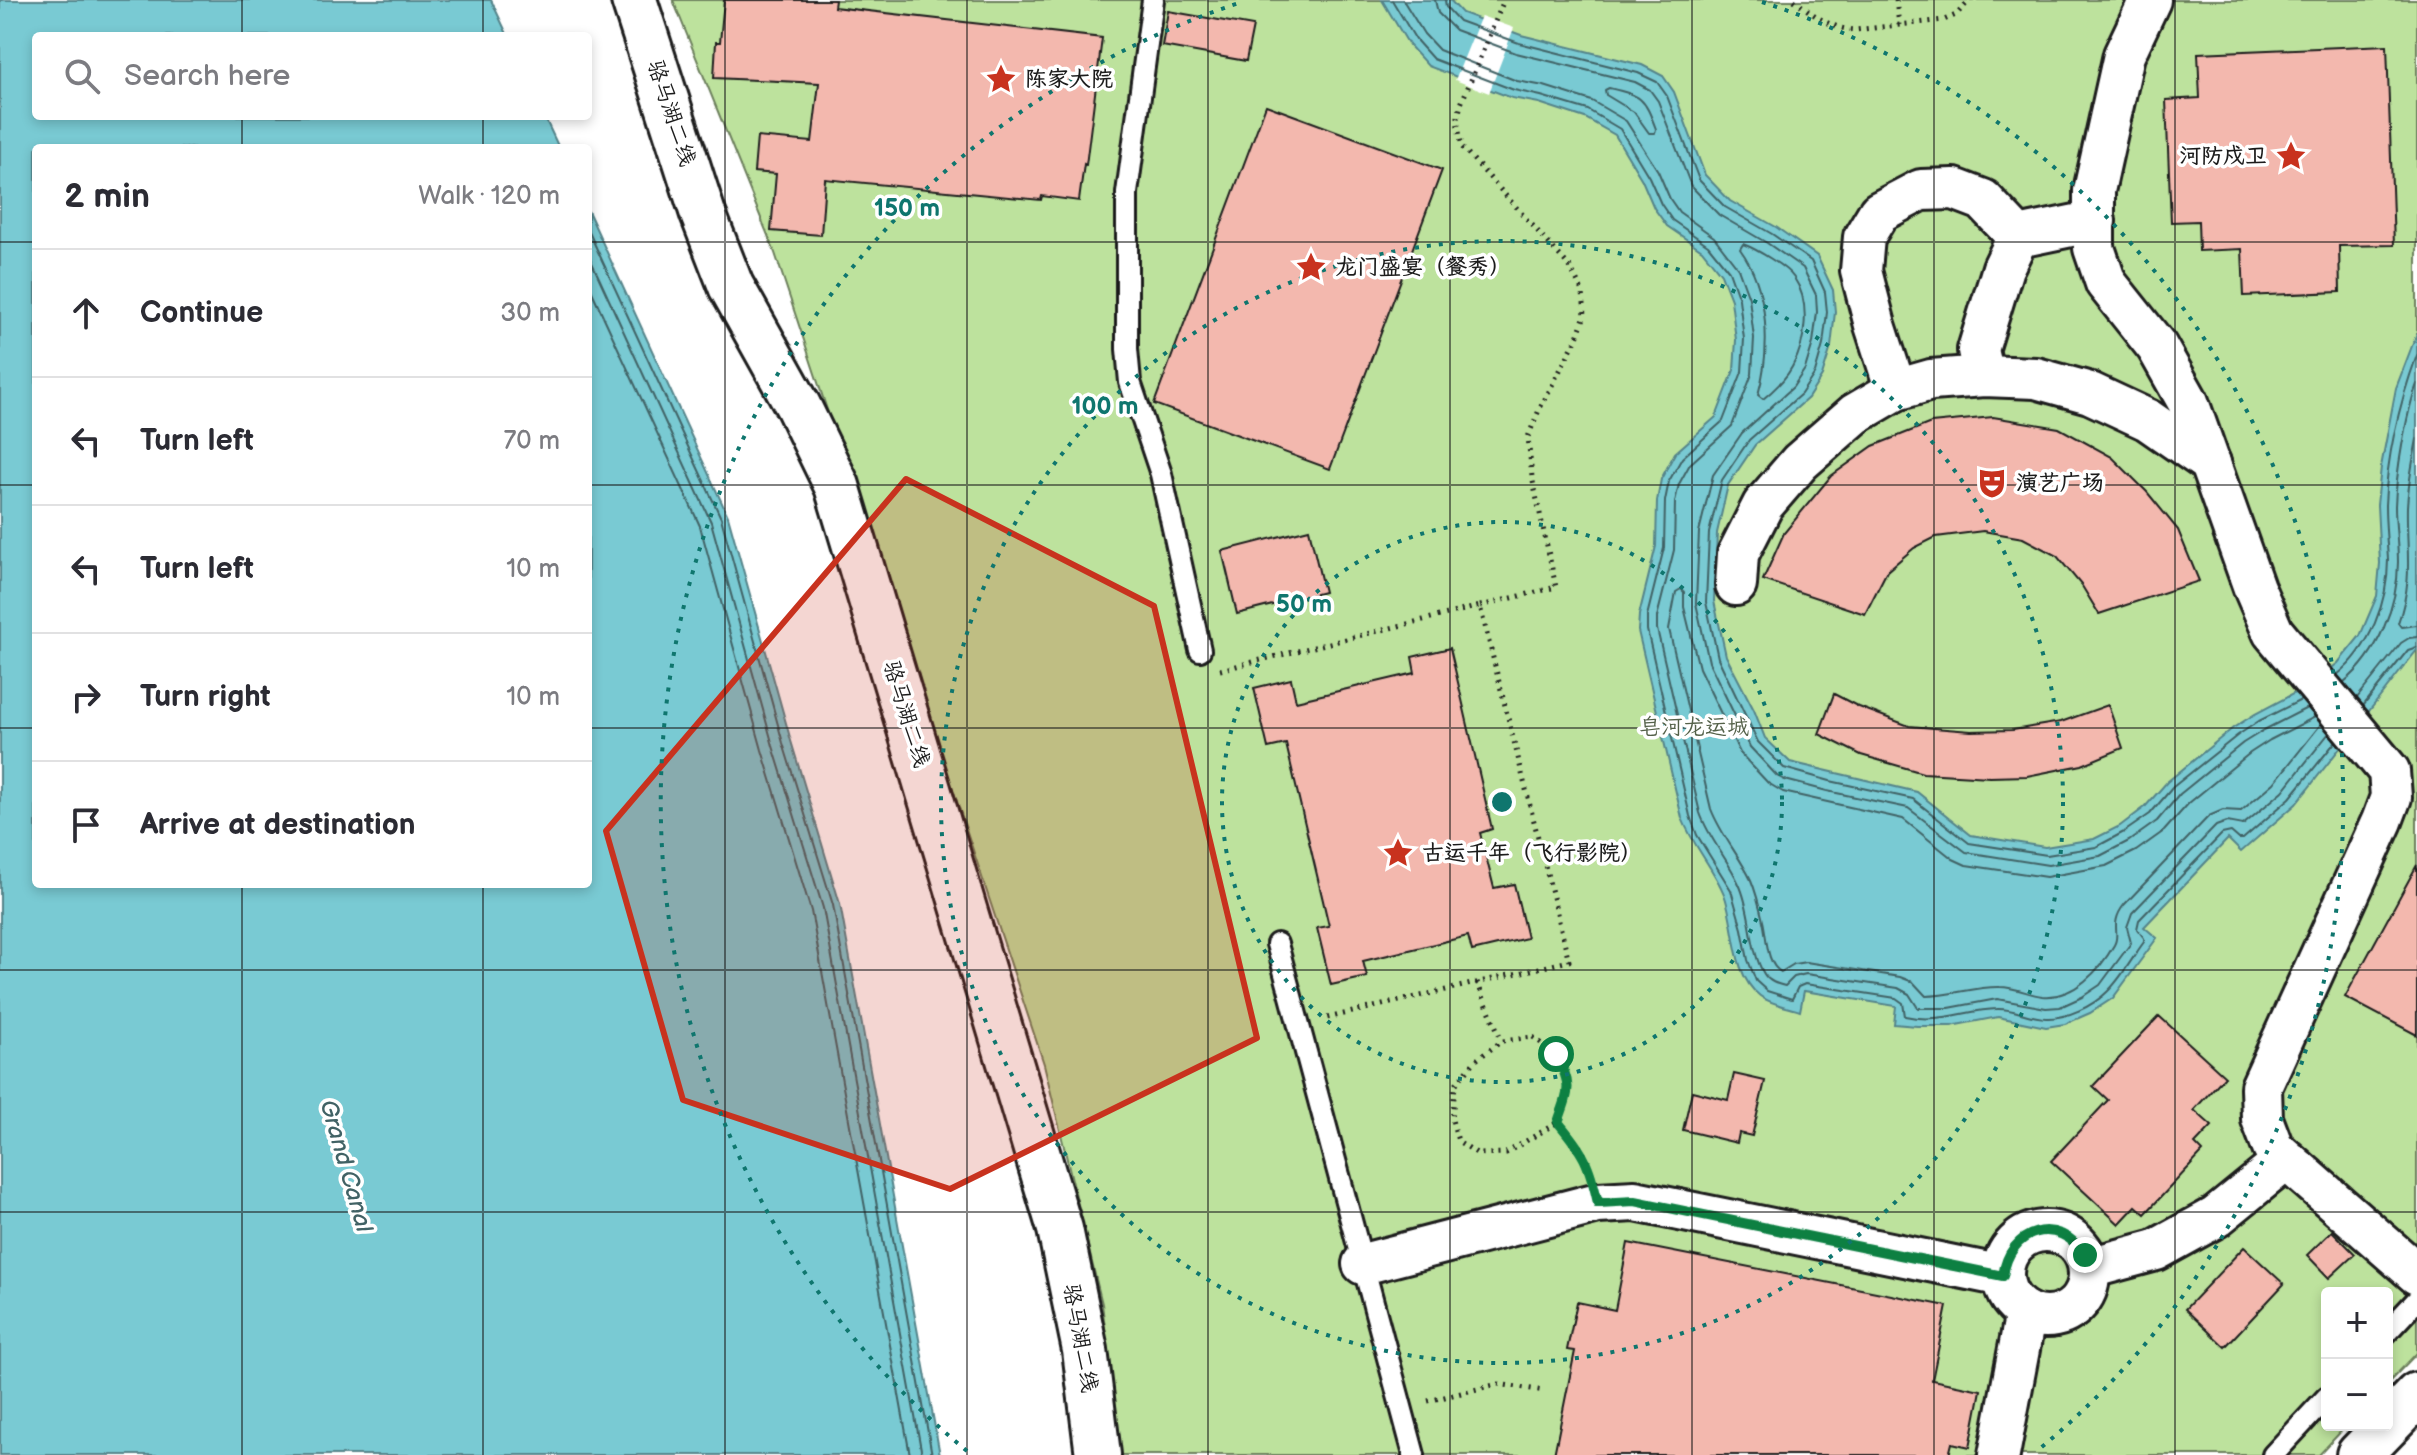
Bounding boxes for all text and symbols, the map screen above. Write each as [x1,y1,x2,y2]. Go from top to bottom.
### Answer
search box [32,32,592,120]
icon: search [60,54,104,98]
street label: 骆马湖二线 [641,57,701,169]
text: Search here [124,58,290,94]
place icon: 陈家大院 [984,62,1018,96]
place label: 陈家大院 [1025,66,1113,93]
place icon: 河防戍卫 [2274,139,2308,173]
place label: 河防戍卫 [2179,143,2267,170]
text: 2 min [64,176,150,217]
text: Walk · 120 m [418,181,560,212]
text: 150 m [874,194,940,223]
place icon: 龙门盛宴（餐秀） [1294,250,1328,284]
place label: 龙门盛宴（餐秀） [1335,254,1511,281]
icon: ahead [64,291,108,335]
text: Continue [140,295,263,331]
text: 30 m [500,298,560,329]
text: 100 m [1072,392,1138,421]
icon: left [64,419,108,463]
text: Turn left [140,423,254,459]
text: 70 m [503,426,560,457]
theatre icon: 演艺广场 [1975,466,2009,500]
place label: 演艺广场 [2016,470,2104,497]
icon: left [64,547,108,591]
text: Turn left [140,551,254,587]
text: 10 m [506,554,560,585]
text: 50 m [1276,590,1332,619]
street label: 骆马湖二线 [877,657,935,771]
icon: right [64,675,108,719]
text: Turn right [140,679,271,715]
text: 10 m [506,682,560,713]
park label: 皂河龙运城 [1639,714,1749,741]
centre of rings [1488,788,1516,816]
icon: arrive [64,803,108,847]
text: Arrive at destination [140,807,416,843]
place icon: 古运千年（飞行影院） [1381,836,1415,870]
place label: 古运千年（飞行影院） [1422,840,1642,867]
route start [1538,1036,1574,1072]
water label: Grand Canal [313,1096,379,1237]
route end [2067,1237,2103,1273]
street label: 骆马湖二线 [1057,1281,1103,1395]
map controls [2321,1287,2393,1431]
button: + [2321,1287,2393,1359]
button: − [2321,1359,2393,1431]

